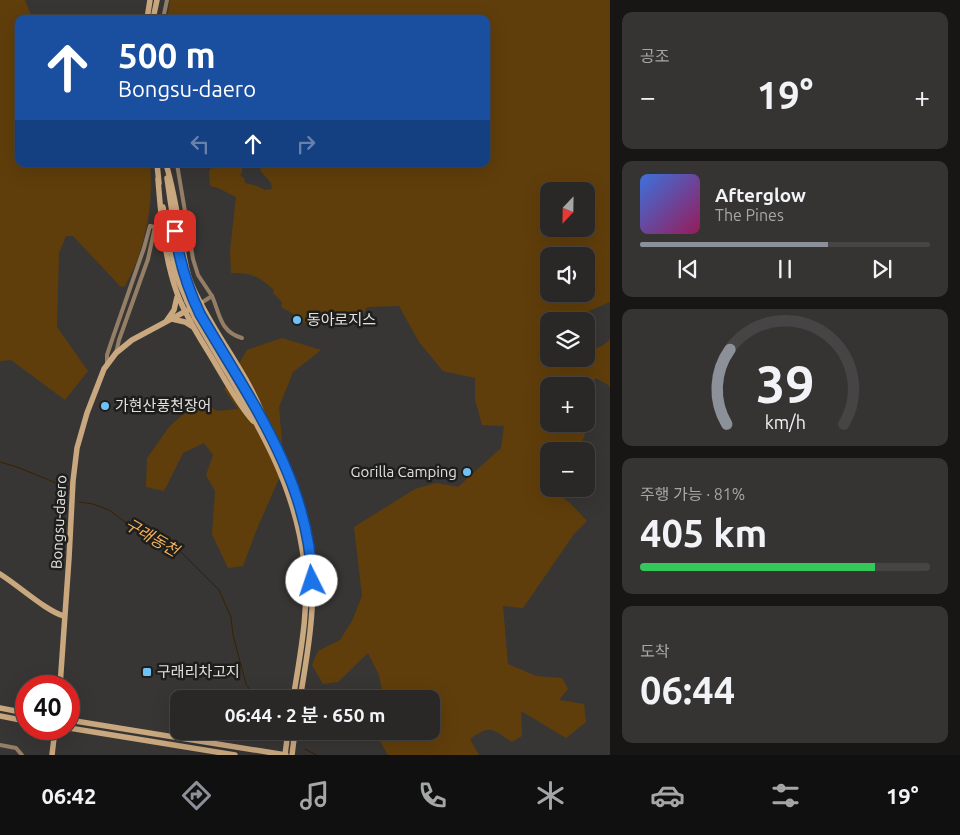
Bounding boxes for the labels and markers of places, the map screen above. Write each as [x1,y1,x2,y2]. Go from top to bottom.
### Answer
pin [154,210,196,252]
place label: 동아로지스 [307,311,376,328]
marker: 동아로지스 [291,314,303,326]
place label: 가현산풍천장어 [115,397,212,414]
marker: 가현산풍천장어 [99,400,111,412]
place label: Gorilla Camping [350,463,457,480]
marker: Gorilla Camping [461,466,473,478]
place label: 구래리차고지 [157,663,240,680]
marker: 구래리차고지 [141,666,153,678]

